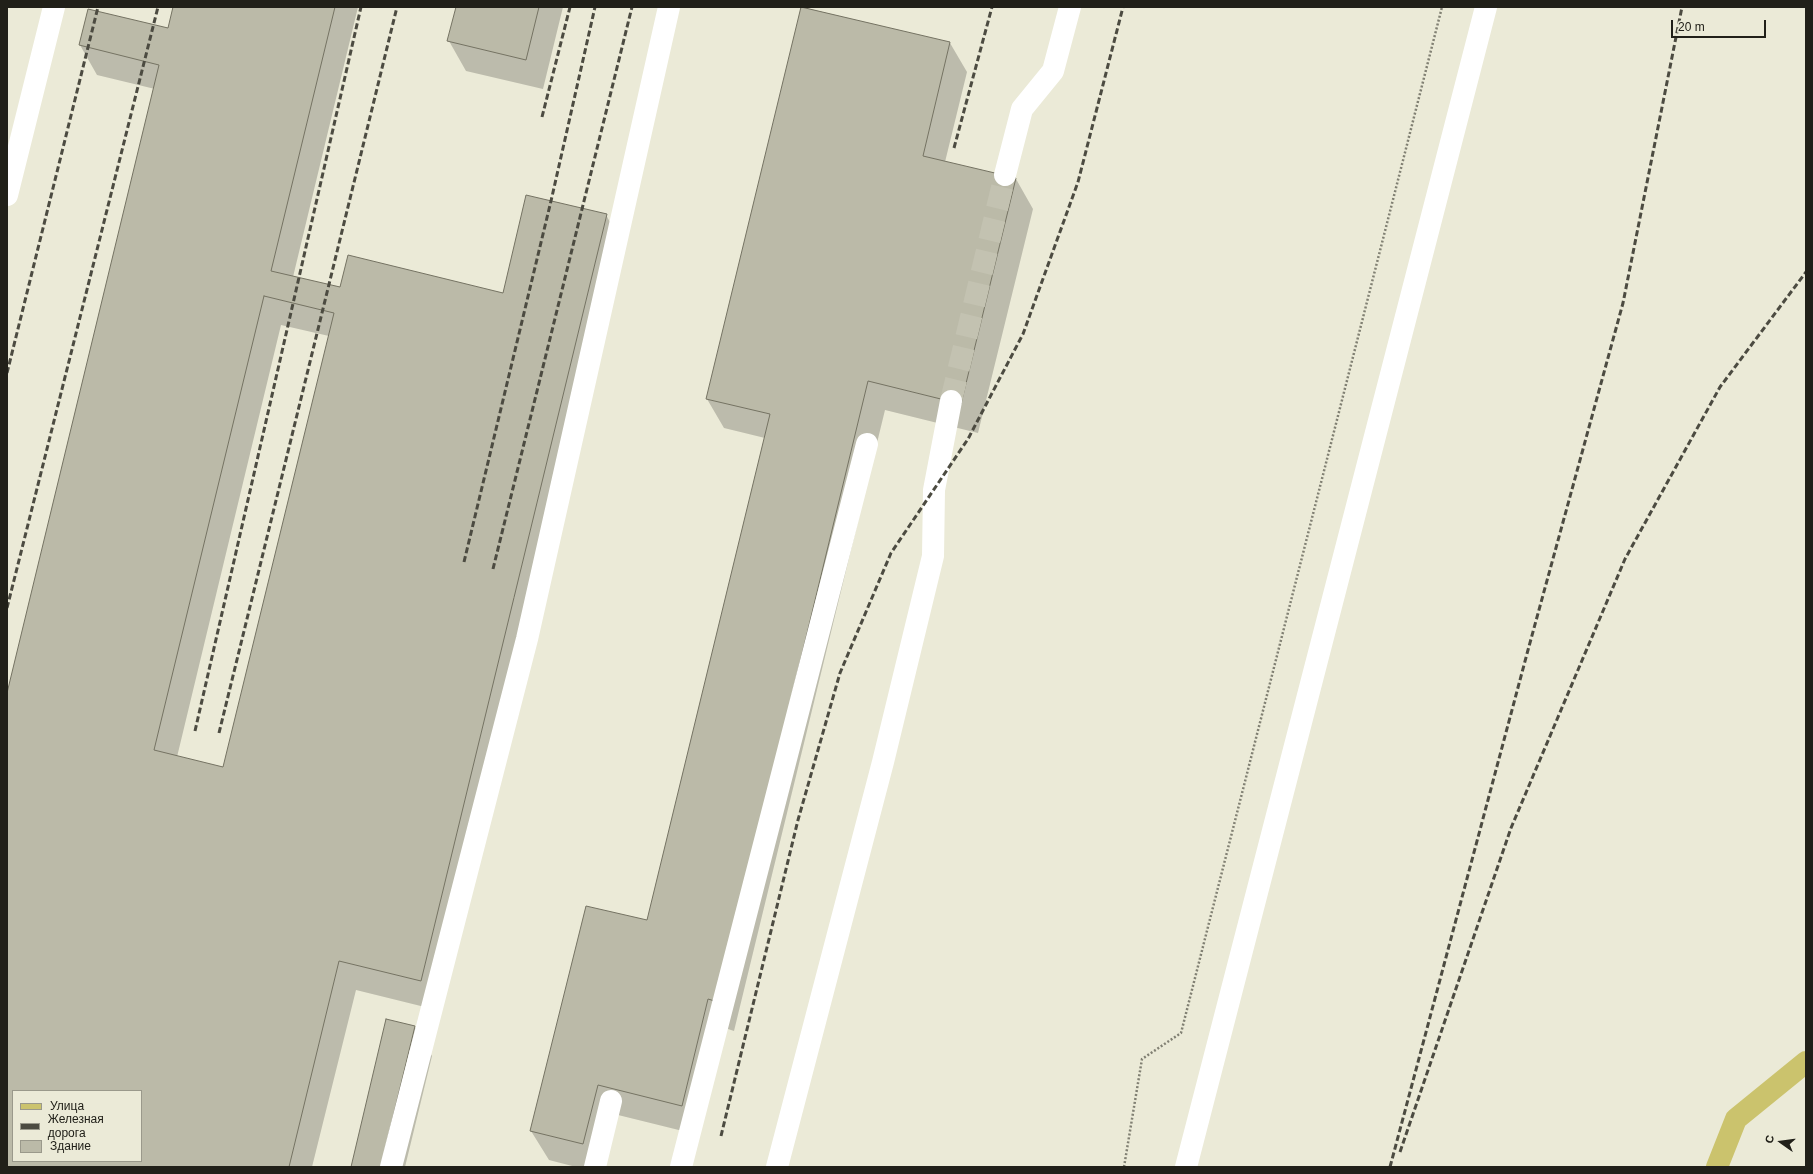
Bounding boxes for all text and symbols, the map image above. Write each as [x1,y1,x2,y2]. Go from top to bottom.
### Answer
scale bar [1673,12,1768,38]
text: 20 m [1678,20,1705,34]
legend [12,1090,142,1162]
text: Улица [50,1099,84,1113]
text: Железная дорога [48,1112,104,1140]
north arrow [1761,1122,1801,1162]
text: С [1763,1134,1776,1144]
text: Здание [50,1139,91,1153]

